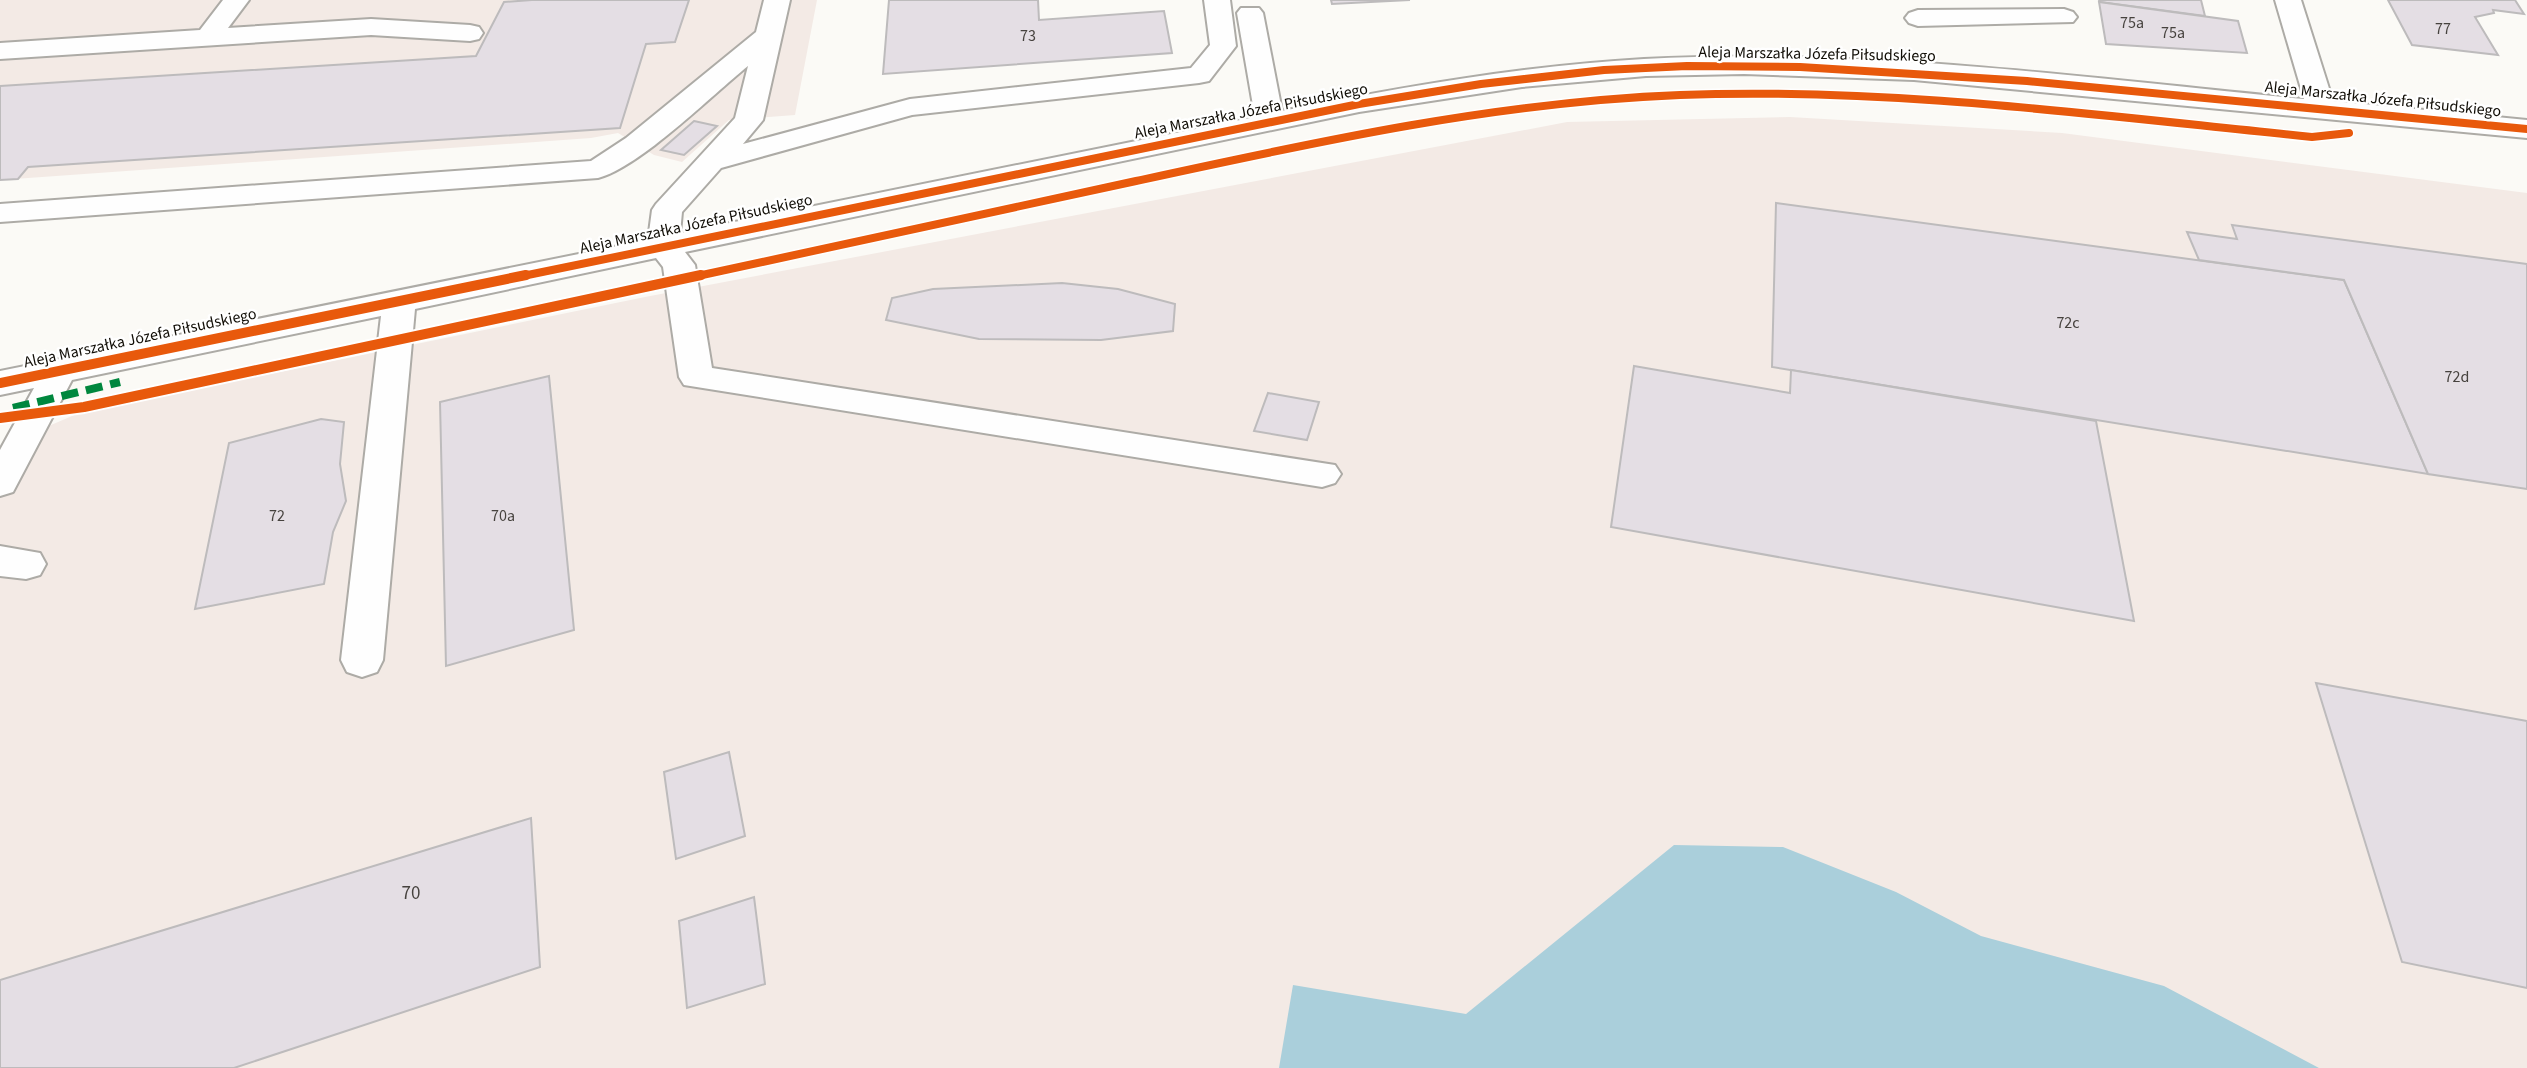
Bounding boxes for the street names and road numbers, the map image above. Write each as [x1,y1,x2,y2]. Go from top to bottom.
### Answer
street label: Aleja Marszałka Józefa Piłsudskiego [1698,41,1936,67]
street label: Aleja Marszałka Józefa Piłsudskiego [2264,76,2502,122]
street label: Aleja Marszałka Józefa Piłsudskiego [1132,78,1370,144]
street label: Aleja Marszałka Józefa Piłsudskiego [578,189,814,259]
street label: Aleja Marszałka Józefa Piłsudskiego [22,303,258,373]

